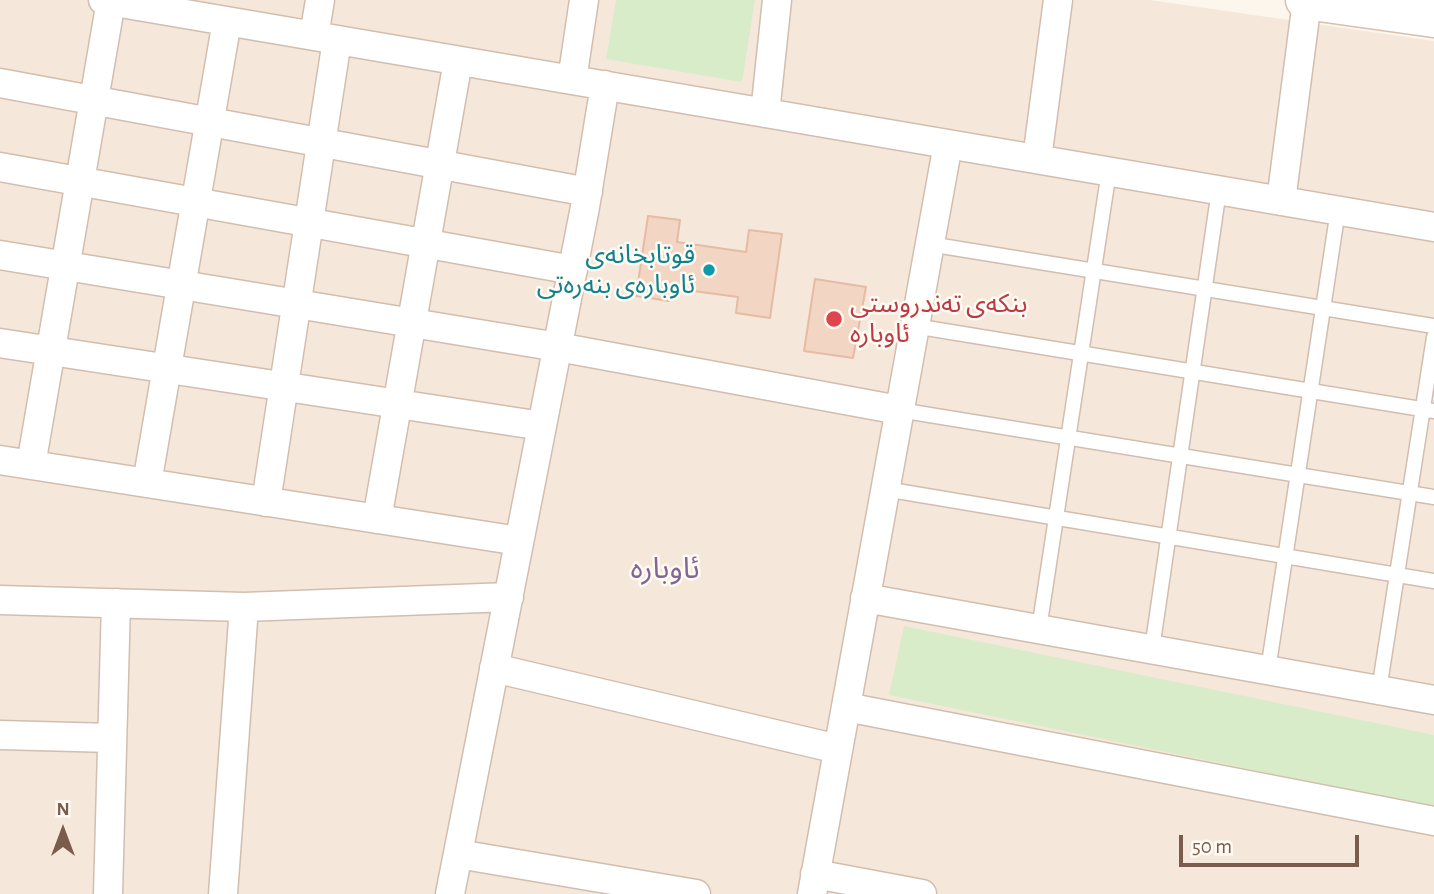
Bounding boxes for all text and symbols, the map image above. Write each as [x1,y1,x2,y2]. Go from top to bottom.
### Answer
place label: قوتابخانەی ئاوبارەی بنەرەتی [537,239,695,300]
marker: قوتابخانەی ئاوبارەی بنەرەتی [701,262,717,278]
place label: بنکەی تەندروستی ئاوبارە [850,288,1027,350]
marker: بنکەی تەندروستی ئاوبارە [824,309,844,329]
district label: ئاوبارە [631,551,699,587]
north arrow [28,796,98,866]
text: N [56,800,70,819]
scale bar [1182,820,1362,864]
text: 50 m [1192,836,1232,857]

